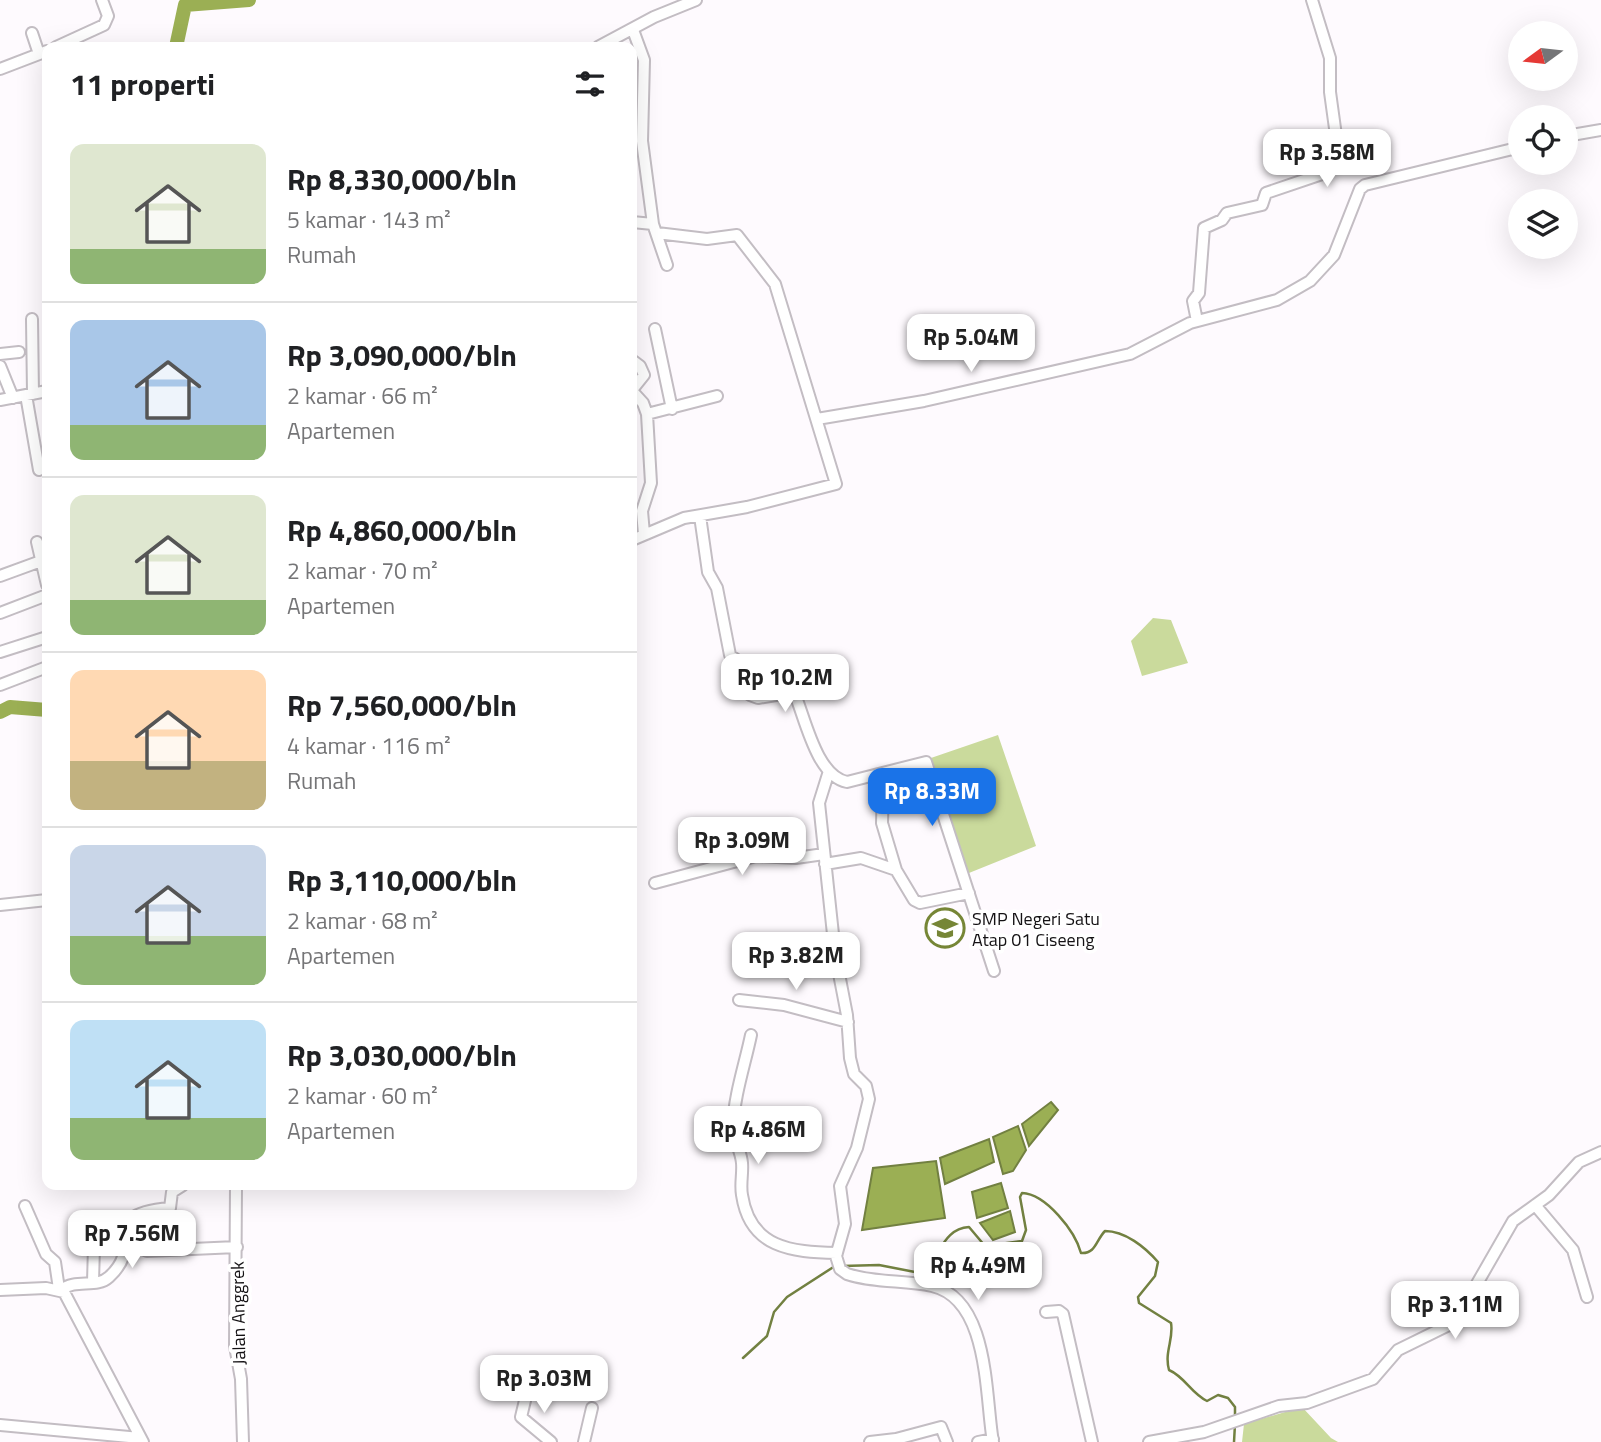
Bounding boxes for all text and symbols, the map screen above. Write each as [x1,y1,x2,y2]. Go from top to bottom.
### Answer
north arrow [1508,21,1578,91]
map controls [1508,21,1578,259]
text: 11 properti [70,61,215,107]
icon: filters [571,65,609,103]
button: locate [1508,105,1578,175]
pin: Rp 3.58M [1255,130,1399,189]
text: Rp 3.58M [1279,134,1375,169]
text: Rp 8,330,000/bln [287,156,517,202]
icon: home [126,172,210,256]
button: layers [1508,189,1578,259]
text: 5 kamar · 143 m² [287,202,451,237]
text: Rumah [287,237,356,272]
pin: Rp 5.04M [899,314,1043,374]
text: Rp 5.04M [923,319,1019,354]
text: Rp 3,090,000/bln [287,332,517,378]
icon: home [126,348,210,432]
text: 2 kamar · 66 m² [287,378,438,413]
text: Apartemen [287,413,395,448]
text: Rp 4,860,000/bln [287,507,517,553]
icon: home [126,523,210,607]
text: 2 kamar · 70 m² [287,553,438,588]
text: Apartemen [287,588,395,623]
pin: Rp 10.2M [713,654,857,714]
text: Rp 10.2M [737,659,833,694]
text: Rp 7,560,000/bln [287,682,517,728]
icon: home [126,698,210,782]
text: 4 kamar · 116 m² [287,728,451,763]
text: Rumah [287,763,356,798]
pin: Rp 8.33M [860,768,1004,828]
text: Rp 8.33M [884,773,980,808]
pin: Rp 3.09M [670,818,814,877]
text: Rp 3.09M [694,822,790,857]
text: Rp 3,110,000/bln [287,857,517,903]
icon: home [126,873,210,957]
text: 2 kamar · 68 m² [287,903,438,938]
place label: SMP Negeri Satu Atap 01 Ciseeng [972,905,1100,953]
school or university icon: SMP Negeri Satu Atap 01 Ciseeng [924,907,966,949]
pin: Rp 3.82M [724,932,868,992]
text: Rp 3.82M [748,937,844,972]
text: Apartemen [287,938,395,973]
text: Rp 3,030,000/bln [287,1032,517,1078]
icon: home [126,1048,210,1132]
text: 2 kamar · 60 m² [287,1078,438,1113]
pin: Rp 4.86M [686,1106,830,1166]
text: Rp 4.86M [710,1111,806,1146]
text: Apartemen [287,1113,395,1148]
pin: Rp 7.56M [60,1210,204,1270]
text: Rp 7.56M [84,1215,180,1250]
pin: Rp 4.49M [906,1242,1050,1302]
text: Rp 4.49M [930,1247,1026,1282]
street label: Jalan Anggrek [224,1261,252,1365]
pin: Rp 3.11M [1383,1282,1527,1341]
text: Rp 3.11M [1407,1286,1503,1321]
pin: Rp 3.03M [472,1356,616,1415]
text: Rp 3.03M [496,1360,592,1395]

